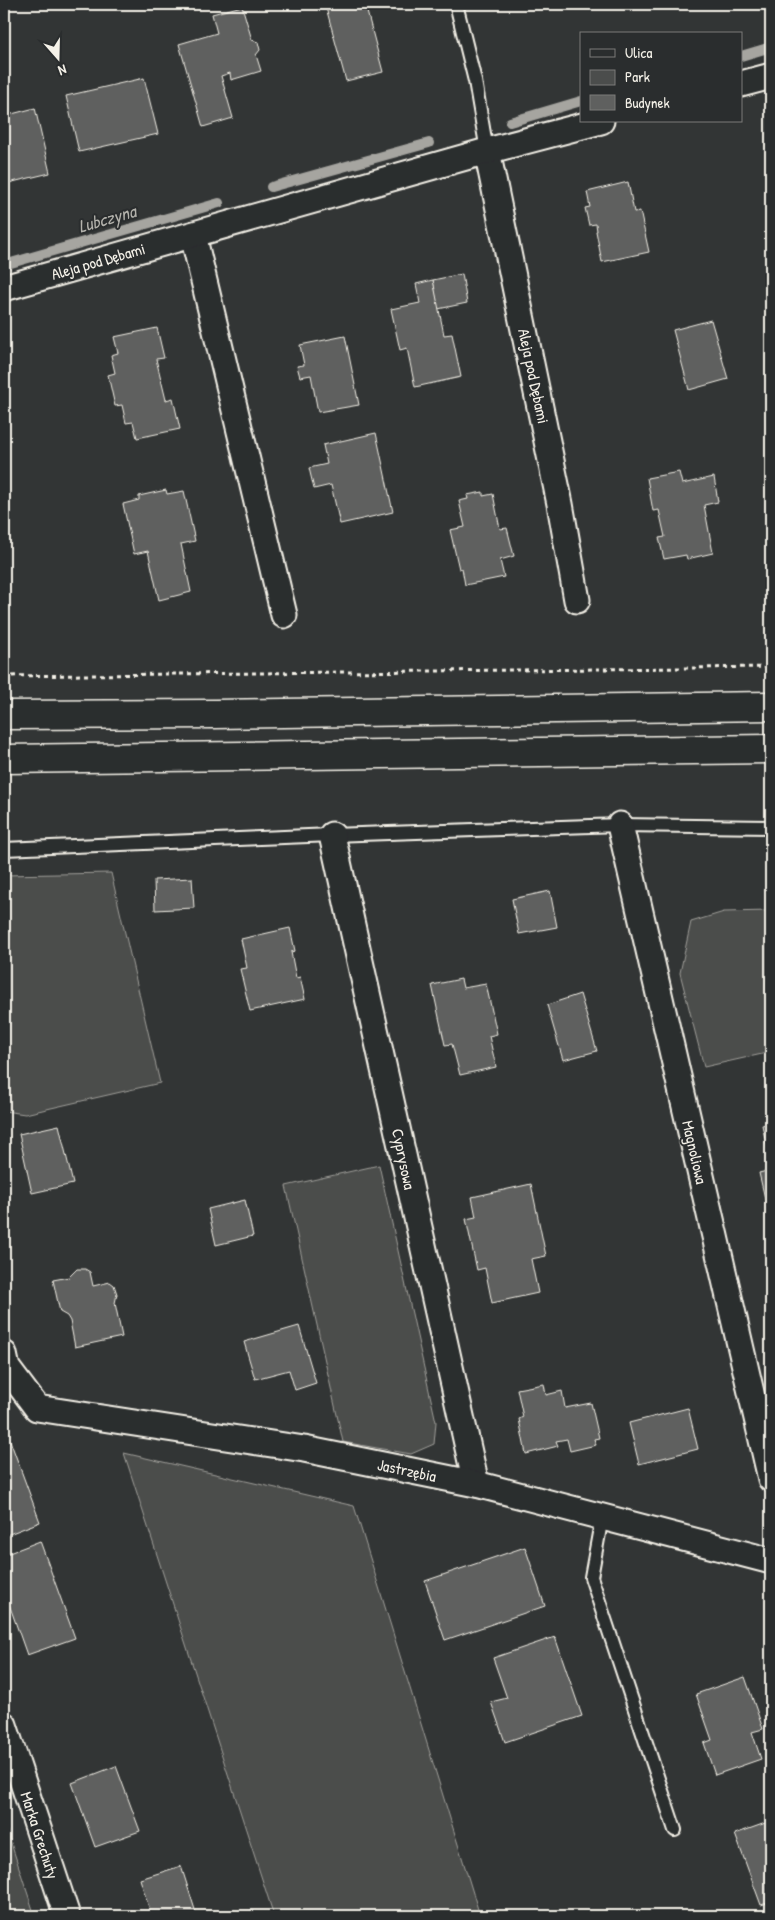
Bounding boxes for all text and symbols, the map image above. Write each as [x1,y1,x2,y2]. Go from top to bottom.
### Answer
north arrow [32,32,82,82]
legend [580,32,742,122]
text: Ulica [625,42,652,63]
text: N [55,60,69,81]
text: Park [625,66,650,87]
text: Budynek [625,92,670,113]
water label: Lubczyna [75,198,140,239]
street label: Aleja pod Dębami [49,237,147,285]
street label: Aleja pod Dębami [513,326,555,426]
street label: Magnoliowa [677,1118,713,1186]
street label: Cyprysowa [387,1127,421,1191]
street label: Jastrzębia [376,1453,438,1487]
street label: Marka Grechuty [16,1789,64,1882]

